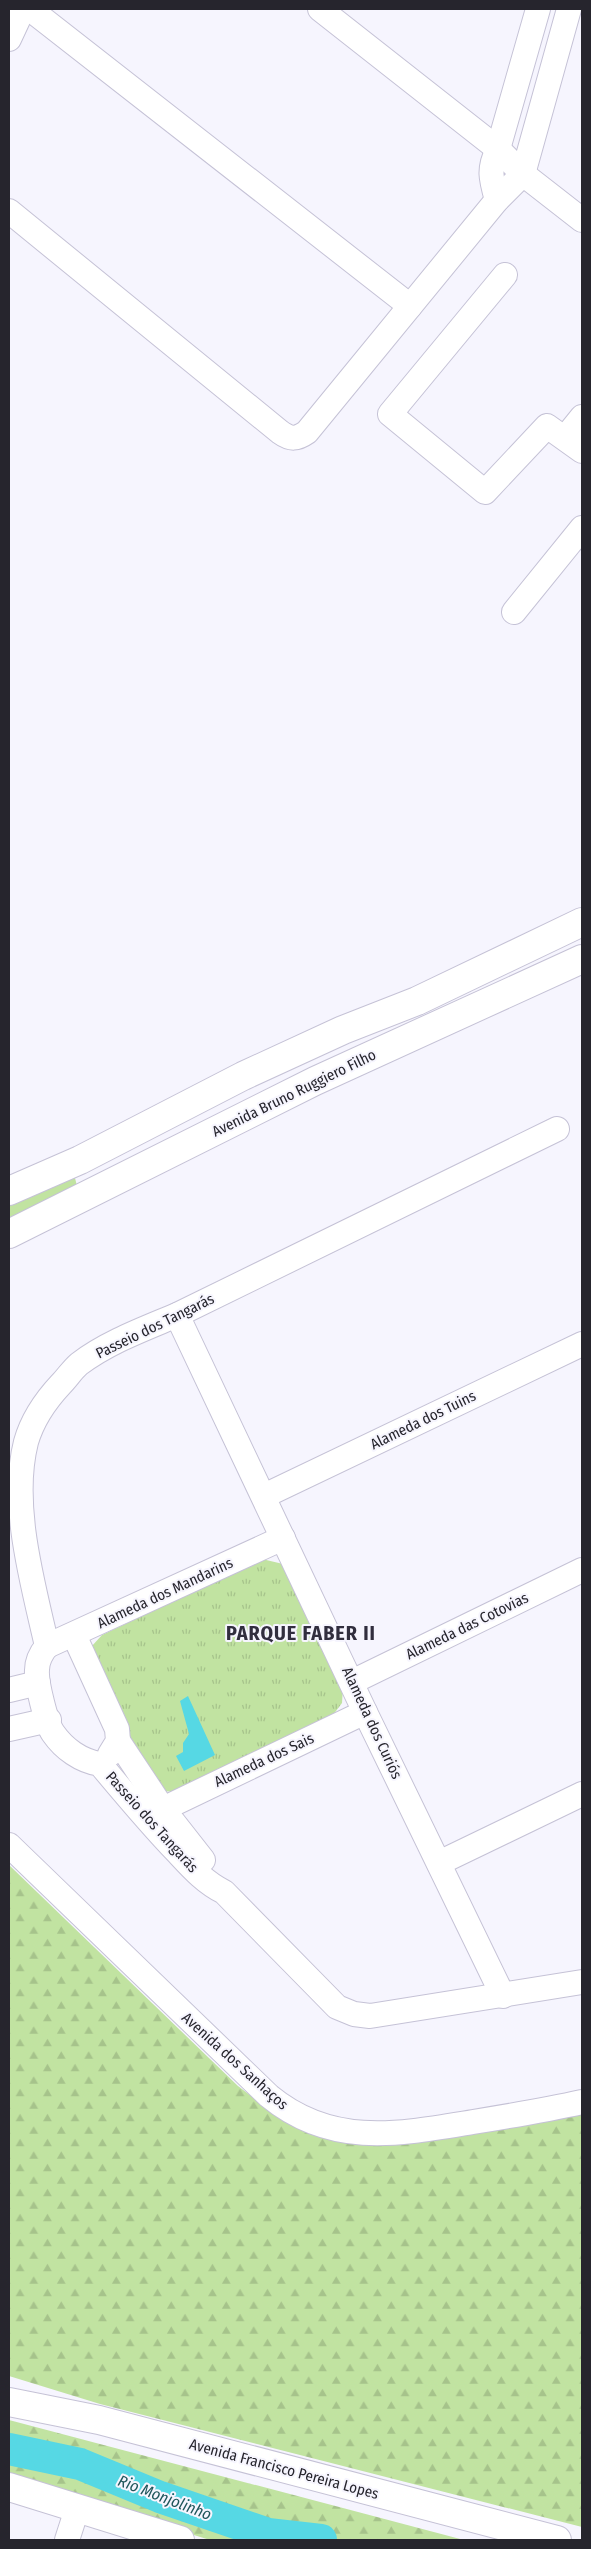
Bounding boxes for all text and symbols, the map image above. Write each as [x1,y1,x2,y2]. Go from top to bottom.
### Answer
street label: Avenida Bruno Ruggiero Filho [209,1045,379,1141]
street label: Passeio dos Tangarás [93,1290,217,1362]
street label: Alameda dos Tuins [367,1387,479,1453]
street label: Alameda dos Mandarins [94,1554,236,1632]
street label: Alameda das Cotovias [403,1589,531,1663]
district label: PARQUE FABER II [226,1621,376,1645]
street label: Alameda dos Curiós [338,1664,406,1782]
street label: Alameda dos Sais [211,1729,317,1791]
street label: Passeio dos Tangarás [102,1768,202,1876]
street label: Avenida dos Sanhaços [178,2009,292,2113]
street label: Avenida Francisco Pereira Lopes [187,2435,381,2503]
water label: Rio Monjolinho [115,2471,214,2524]

